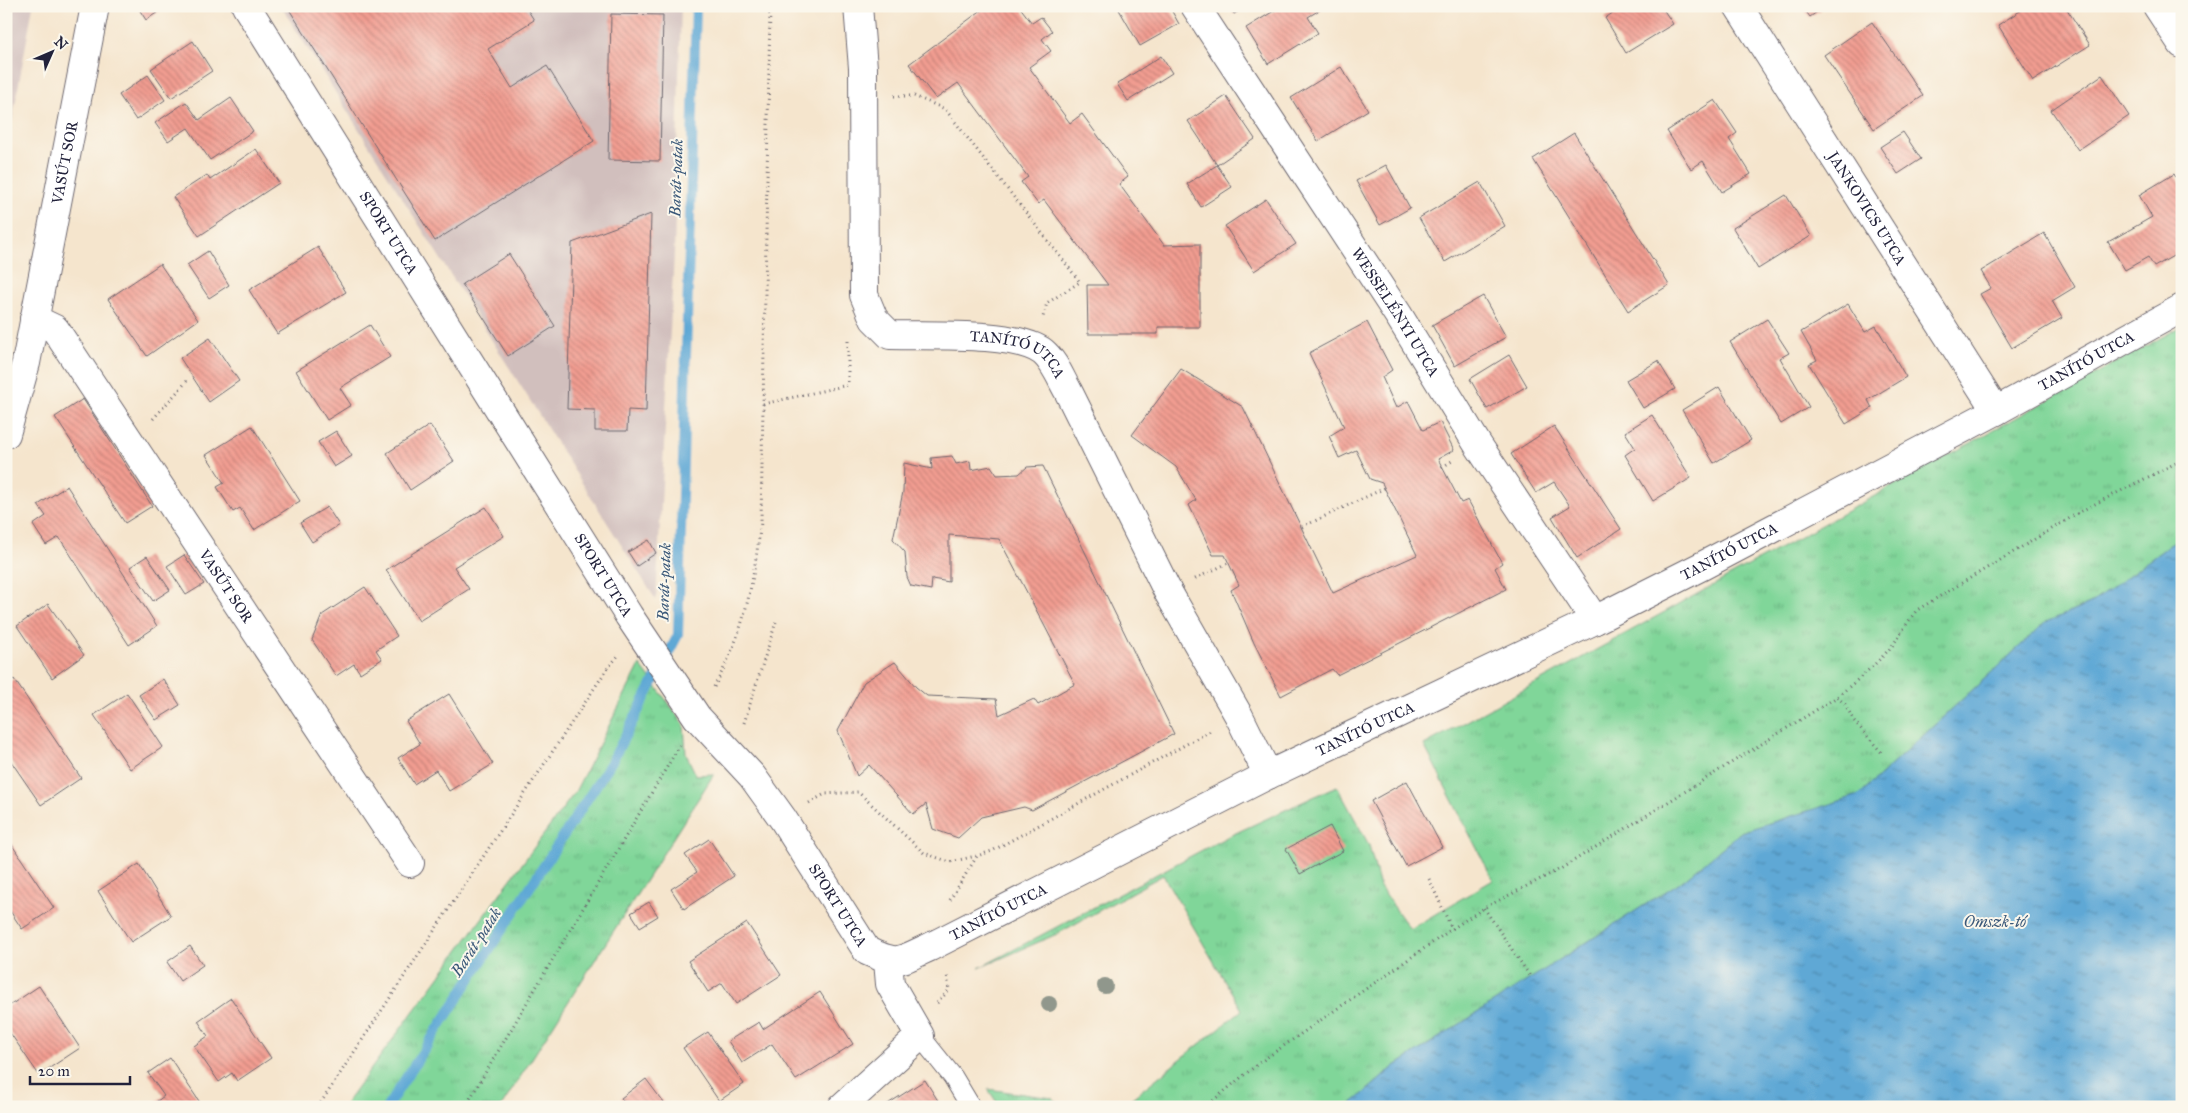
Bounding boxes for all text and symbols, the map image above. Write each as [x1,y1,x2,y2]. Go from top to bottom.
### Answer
north arrow [28,28,78,78]
text: N [51,33,71,53]
street label: VASÚT SOR [48,119,82,206]
water label: Barát-patak [665,139,688,218]
street label: JANKOVICS UTCA [1822,147,1910,269]
street label: SPORT UTCA [356,188,421,278]
street label: WESSELÉNYI UTCA [1348,244,1443,380]
street label: TANÍTÓ UTCA [969,327,1069,381]
street label: TANÍTÓ UTCA [2035,327,2137,395]
street label: TANÍTÓ UTCA [1678,519,1780,584]
street label: SPORT UTCA [570,530,636,620]
water label: Barát-patak [653,543,676,622]
street label: VASÚT SOR [195,545,257,626]
street label: TANÍTÓ UTCA [1313,698,1417,760]
street label: SPORT UTCA [805,860,871,950]
street label: TANÍTÓ UTCA [947,880,1050,944]
water label: Barát-patak [446,904,506,981]
water label: Omszk-tó [1964,912,2029,931]
scale bar [30,1053,130,1085]
text: 20 m [38,1062,70,1080]

